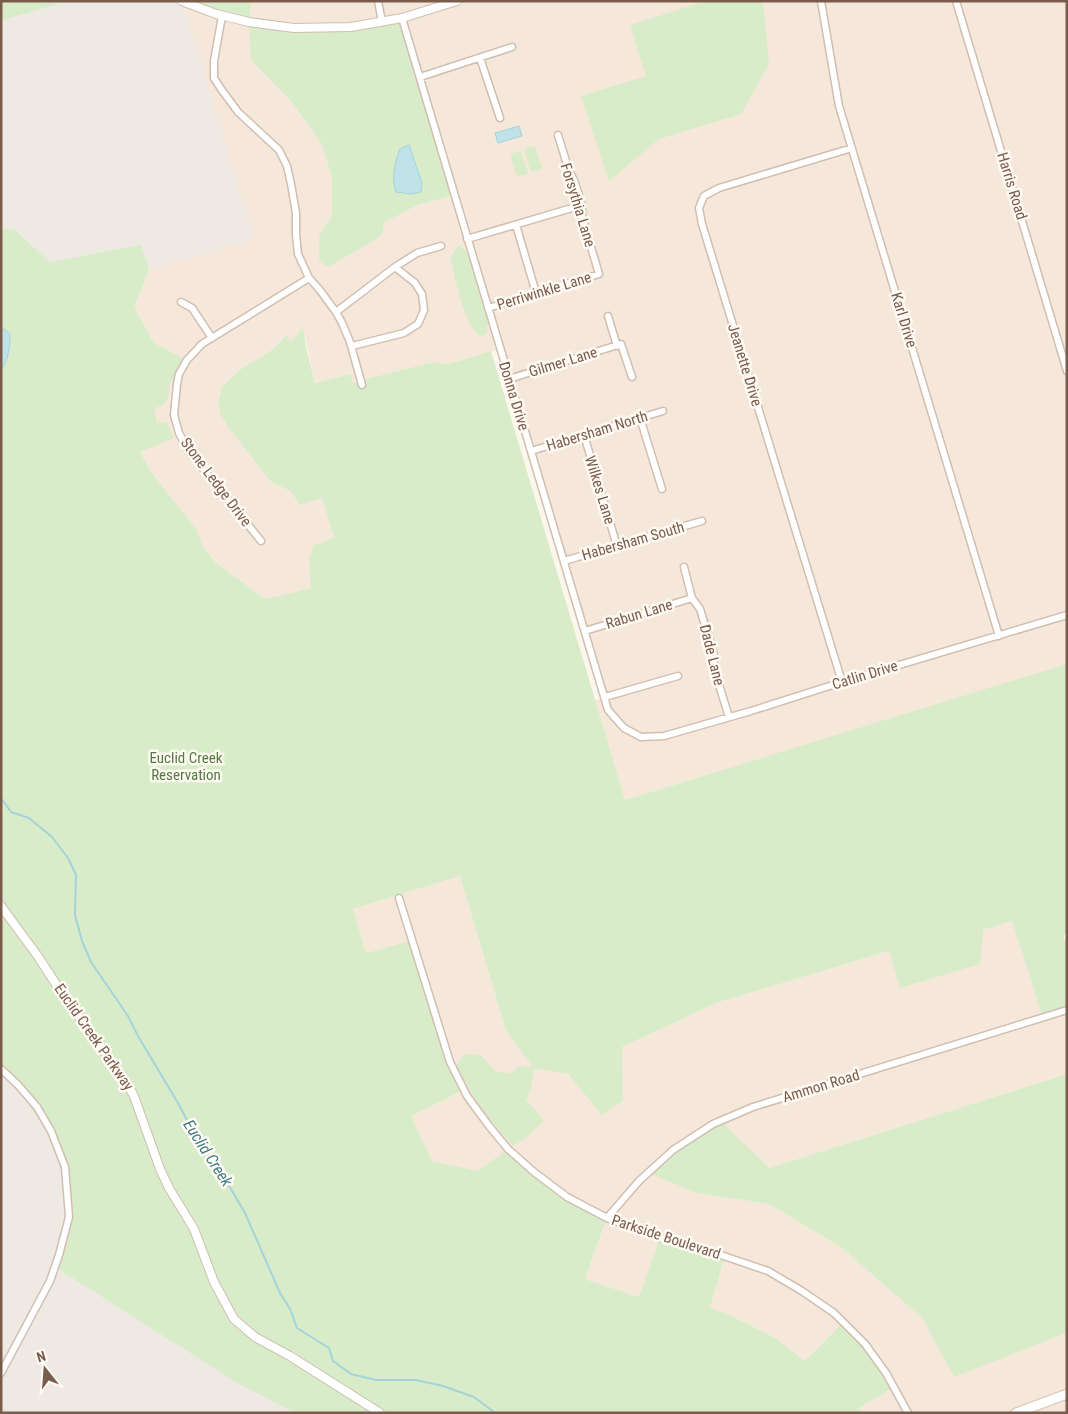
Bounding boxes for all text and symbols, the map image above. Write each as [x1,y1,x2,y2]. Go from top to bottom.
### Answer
street label: Harris Road [993,150,1031,222]
street label: Forsythia Lane [557,161,599,249]
street label: Perriwinkle Lane [495,268,593,314]
street label: Karl Drive [887,290,921,350]
street label: Jeanette Drive [724,322,766,408]
street label: Gilmer Lane [527,343,599,381]
street label: Donna Drive [495,359,533,433]
street label: Habersham North [544,407,650,455]
street label: Stone Ledge Drive [177,434,255,530]
street label: Wilkes Lane [581,453,619,527]
street label: Habersham South [580,518,686,564]
street label: Rabun Lane [603,595,675,633]
street label: Dade Lane [696,623,728,687]
street label: Catlin Drive [830,657,900,693]
park label: Euclid Creek Reservation [149,749,223,784]
street label: Euclid Creek Parkway [50,980,138,1094]
street label: Ammon Road [780,1066,862,1106]
water label: Euclid Creek [179,1116,237,1191]
street label: Parkside Boulevard [609,1211,723,1263]
north arrow [20,1344,70,1394]
text: N [35,1348,48,1365]

